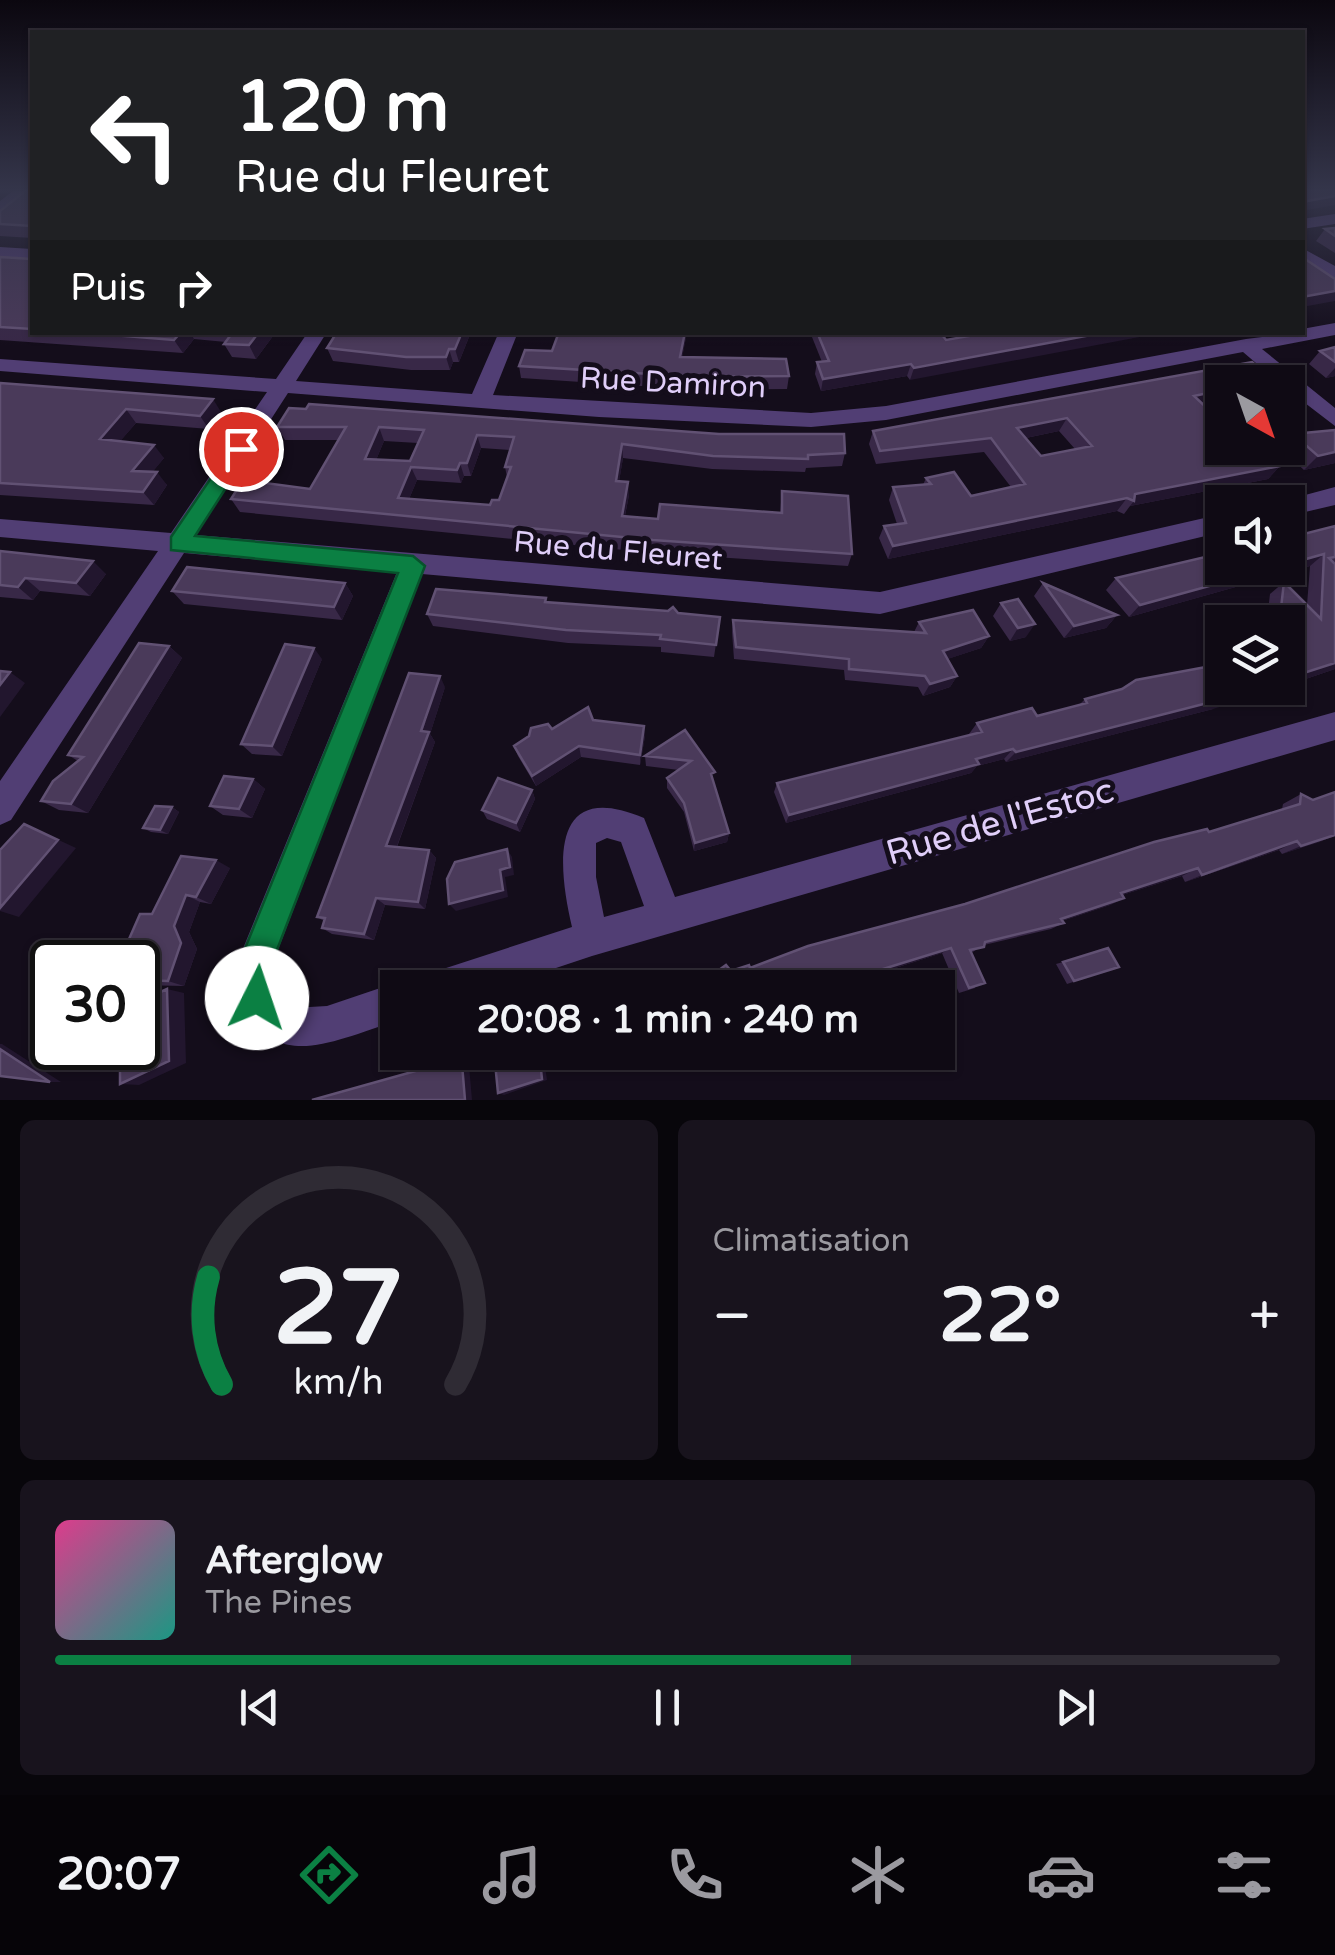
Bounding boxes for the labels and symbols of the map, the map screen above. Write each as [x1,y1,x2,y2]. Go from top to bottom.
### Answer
street label: Rue Damiron [579,360,767,406]
north arrow [1205,365,1305,465]
pin [199,407,284,492]
street label: Rue du Fleuret [512,523,724,579]
street label: Rue de l'Estoc [882,769,1118,875]
speed limit sign: 30 [30,940,160,1070]
position arrow [205,946,309,1050]

